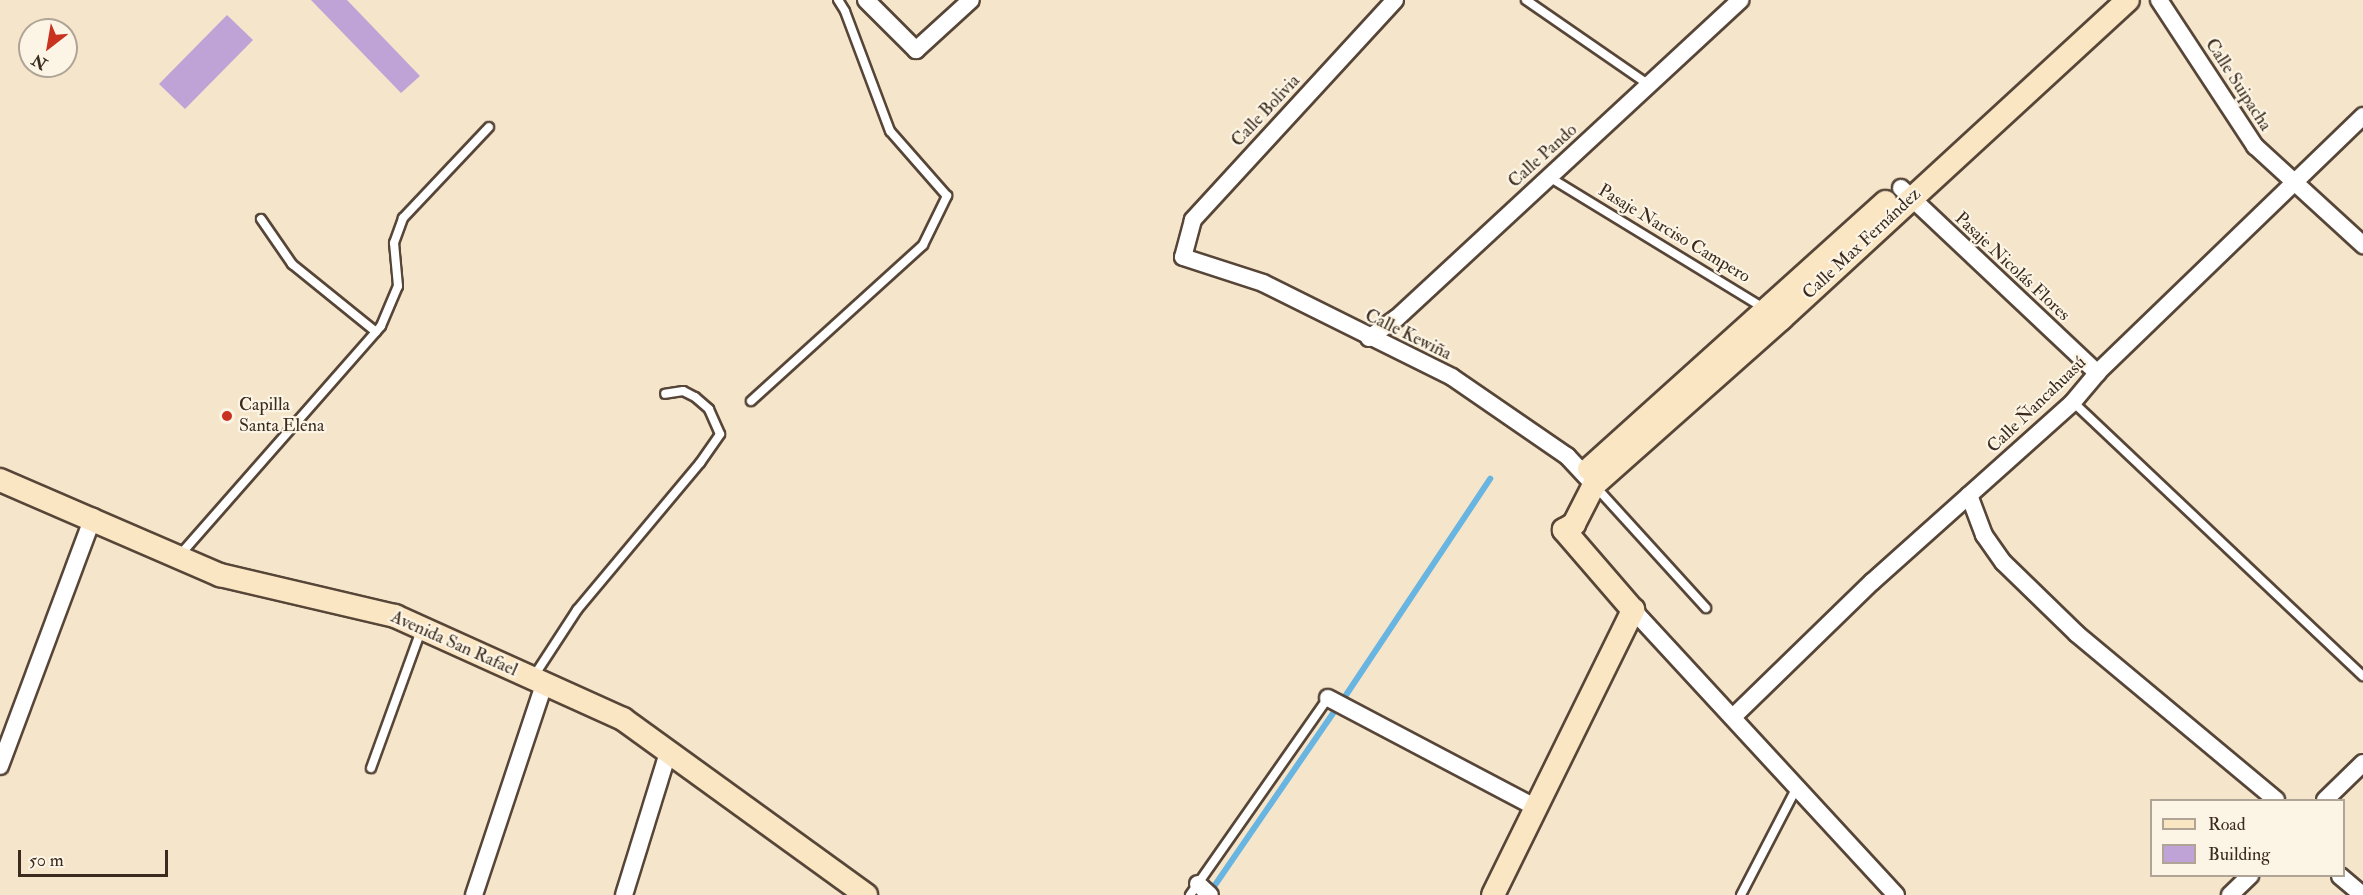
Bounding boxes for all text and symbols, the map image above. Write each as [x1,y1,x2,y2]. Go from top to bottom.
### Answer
north arrow [18,18,78,78]
street label: Calle Suipacha [2200,35,2276,135]
text: N [28,49,51,74]
street label: Calle Bolivia [1227,70,1305,152]
street label: Calle Pando [1504,119,1582,193]
street label: Pasaje Narciso Campero [1594,180,1754,288]
street label: Calle Max Fernández [1798,184,1926,304]
street label: Pasaje Nicolás Flores [1950,208,2074,326]
street label: Calle Kewiña [1361,305,1455,365]
street label: Calle Ñancahuasú [1983,352,2091,458]
place label: Capilla Santa Elena [239,395,324,438]
marker: Capilla Santa Elena [220,409,234,423]
street label: Avenida San Rafael [387,606,521,682]
legend [2150,799,2345,877]
text: Road [2208,813,2246,836]
scale bar [21,838,171,876]
text: Building [2208,843,2270,866]
text: 50 m [29,849,64,872]

